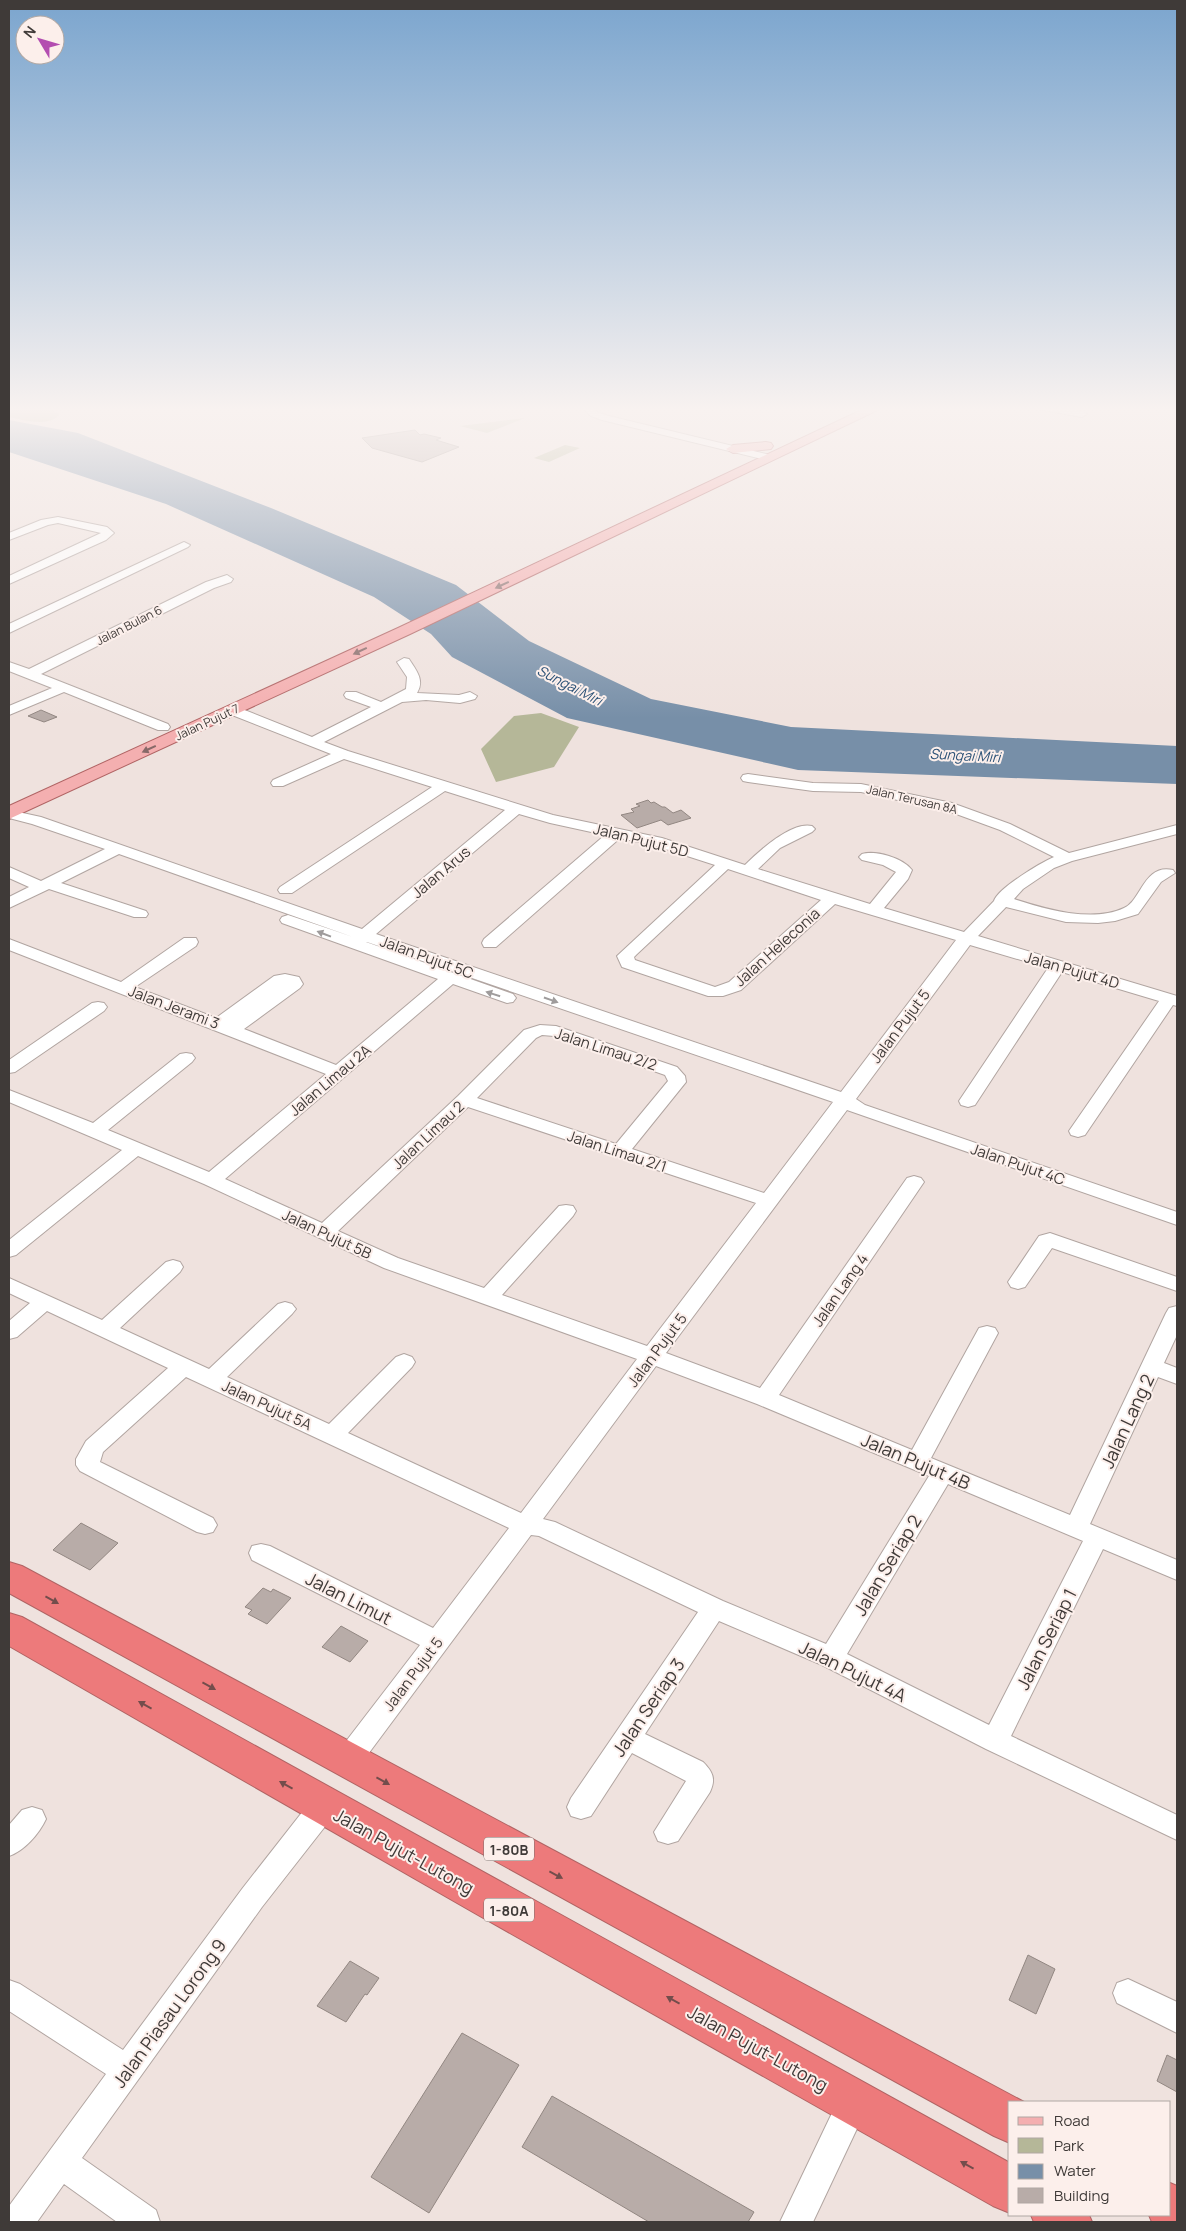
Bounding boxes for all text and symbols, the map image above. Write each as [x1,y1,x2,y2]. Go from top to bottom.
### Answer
north arrow [15,15,65,65]
text: N [19,22,40,42]
one-way arrow [495,581,509,589]
street label: Jalan Bulan 6 [93,601,165,649]
one-way arrow [353,647,367,655]
water label: Sungai Miri [534,660,607,710]
street label: Jalan Pujut 7 [172,700,242,744]
water label: Sungai Miri [929,744,1003,766]
one-way arrow [142,745,156,753]
street label: Jalan Terusan 8A [865,780,960,818]
street label: Jalan Pujut 5D [591,818,691,862]
street label: Jalan Arus [407,841,475,903]
street label: Jalan Heleconia [730,903,824,991]
one-way arrow [316,930,331,938]
street label: Jalan Pujut 5C [377,930,477,984]
street label: Jalan Pujut 4D [1022,946,1122,994]
street label: Jalan Jerami 3 [126,980,222,1034]
street label: Jalan Pujut 5 [865,985,935,1067]
one-way arrow [486,990,501,997]
one-way arrow [544,996,559,1004]
street label: Jalan Limau 2/2 [552,1023,660,1075]
street label: Jalan Limau 2A [285,1039,376,1120]
street label: Jalan Limau 2 [387,1096,469,1174]
street label: Jalan Limau 2/1 [565,1125,669,1177]
street label: Jalan Pujut 4C [968,1138,1068,1190]
street label: Jalan Pujut 5B [279,1204,375,1264]
street label: Jalan Lang 4 [807,1249,873,1331]
street label: Jalan Pujut 5 [622,1309,692,1391]
street label: Jalan Lang 2 [1095,1370,1159,1472]
street label: Jalan Pujut 5A [219,1375,316,1435]
street label: Jalan Pujut 4B [858,1427,974,1495]
street label: Jalan Seriap 2 [847,1510,927,1620]
street label: Jalan Limut [302,1566,396,1630]
street label: Jalan Seriap 1 [1010,1584,1082,1694]
one-way arrow [45,1595,58,1604]
street label: Jalan Pujut 5 [378,1633,448,1715]
street label: Jalan Pujut 4A [795,1635,911,1708]
street label: Jalan Seriap 3 [606,1653,690,1761]
one-way arrow [202,1682,217,1690]
one-way arrow [138,1701,152,1709]
one-way arrow [375,1777,390,1785]
one-way arrow [280,1780,293,1789]
street label: Jalan Pujut-Lutong [329,1802,479,1900]
road number: 1-80B [484,1838,534,1860]
one-way arrow [549,1871,564,1879]
road number: 1-80A [484,1898,534,1922]
street label: Jalan Piasau Lorong 9 [107,1934,231,2092]
one-way arrow [666,1996,680,2005]
street label: Jalan Pujut-Lutong [683,1999,833,2097]
legend [1008,2101,1171,2216]
text: Road [1054,2110,1090,2131]
text: Park [1054,2135,1084,2156]
text: Water [1054,2160,1096,2181]
one-way arrow [961,2161,974,2170]
text: Building [1054,2185,1109,2206]

